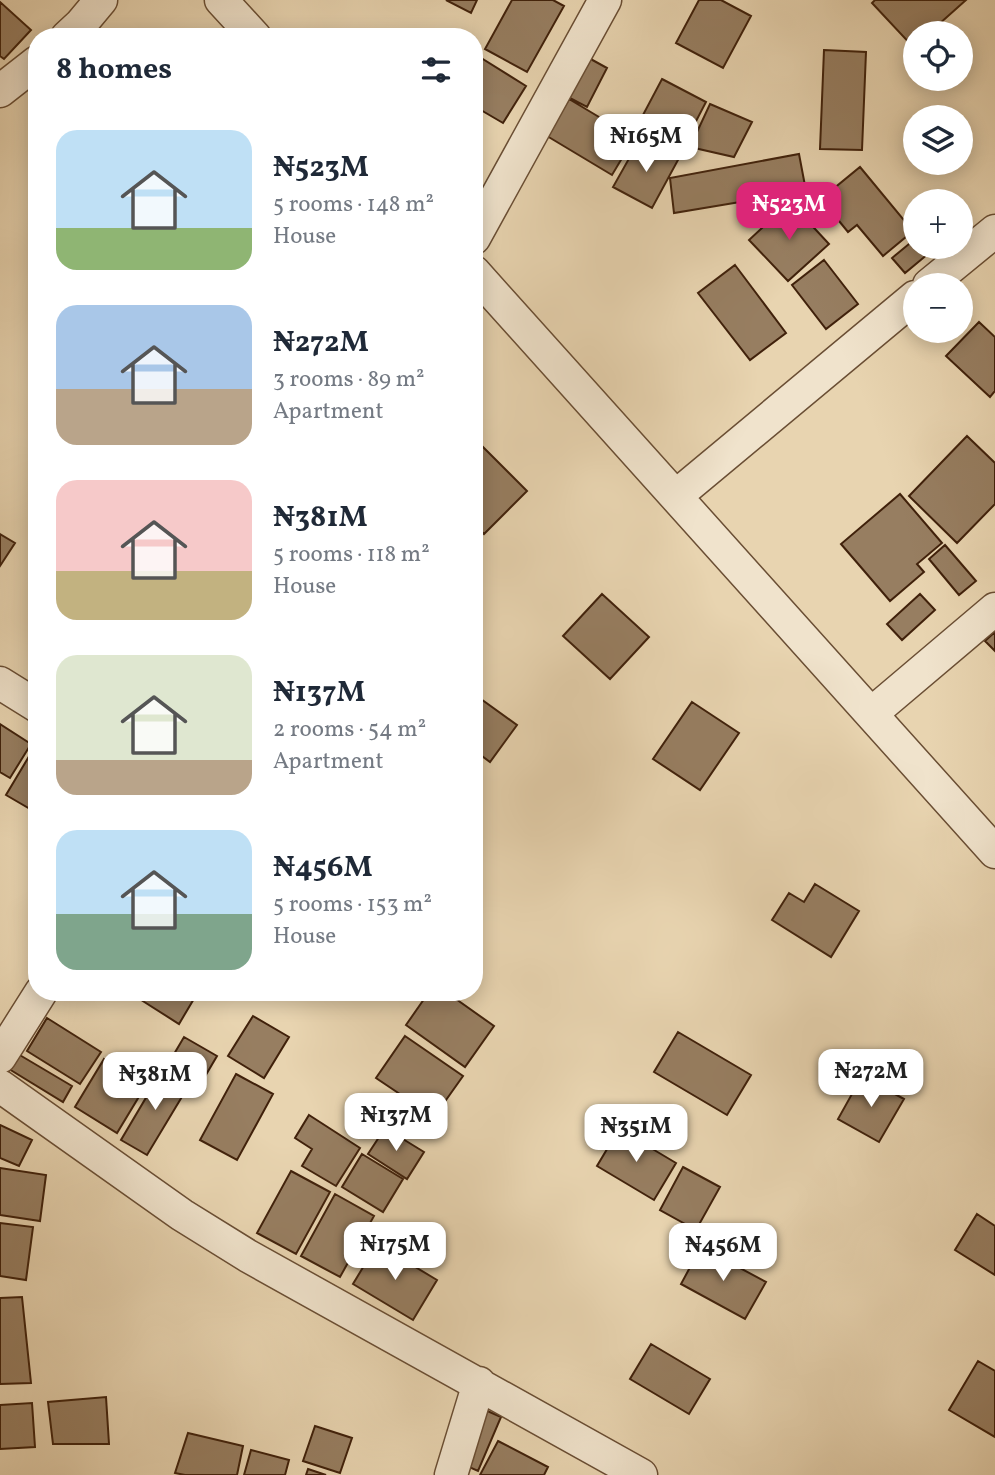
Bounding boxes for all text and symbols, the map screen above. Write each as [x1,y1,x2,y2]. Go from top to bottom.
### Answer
map controls [903,21,973,343]
button: locate [903,21,973,91]
text: 8 homes [56,49,172,91]
icon: filters [417,51,455,89]
button: layers [903,105,973,175]
pin: ₦165M [597,114,695,174]
text: ₦165M [610,121,682,153]
text: ₦523M [273,147,369,189]
icon: home [112,158,196,242]
pin: ₦523M [740,182,838,242]
text: 5 rooms · 148 m² [273,189,434,221]
text: ₦523M [752,189,826,221]
button: + [903,189,973,259]
text: House [273,221,336,253]
button: − [903,273,973,343]
text: ₦272M [273,322,369,364]
icon: home [112,333,196,417]
text: 3 rooms · 89 m² [273,364,425,396]
text: Apartment [273,396,384,428]
text: ₦381M [273,497,367,539]
icon: home [112,508,196,592]
text: 5 rooms · 118 m² [273,539,430,571]
text: House [273,571,336,603]
text: ₦137M [273,672,365,714]
icon: home [112,683,196,767]
text: 2 rooms · 54 m² [273,714,426,746]
text: Apartment [273,746,384,778]
text: ₦456M [273,847,372,889]
icon: home [112,858,196,942]
text: 5 rooms · 153 m² [273,889,432,921]
text: House [273,921,336,953]
pin: ₦272M [822,1050,920,1109]
pin: ₦381M [106,1052,204,1112]
text: ₦272M [834,1056,908,1088]
text: ₦381M [119,1059,191,1091]
pin: ₦137M [347,1094,445,1153]
text: ₦137M [361,1100,431,1132]
pin: ₦351M [587,1104,685,1164]
text: ₦351M [601,1111,671,1143]
pin: ₦175M [346,1222,444,1282]
pin: ₦456M [674,1224,772,1283]
text: ₦175M [360,1229,430,1261]
text: ₦456M [685,1230,761,1262]

